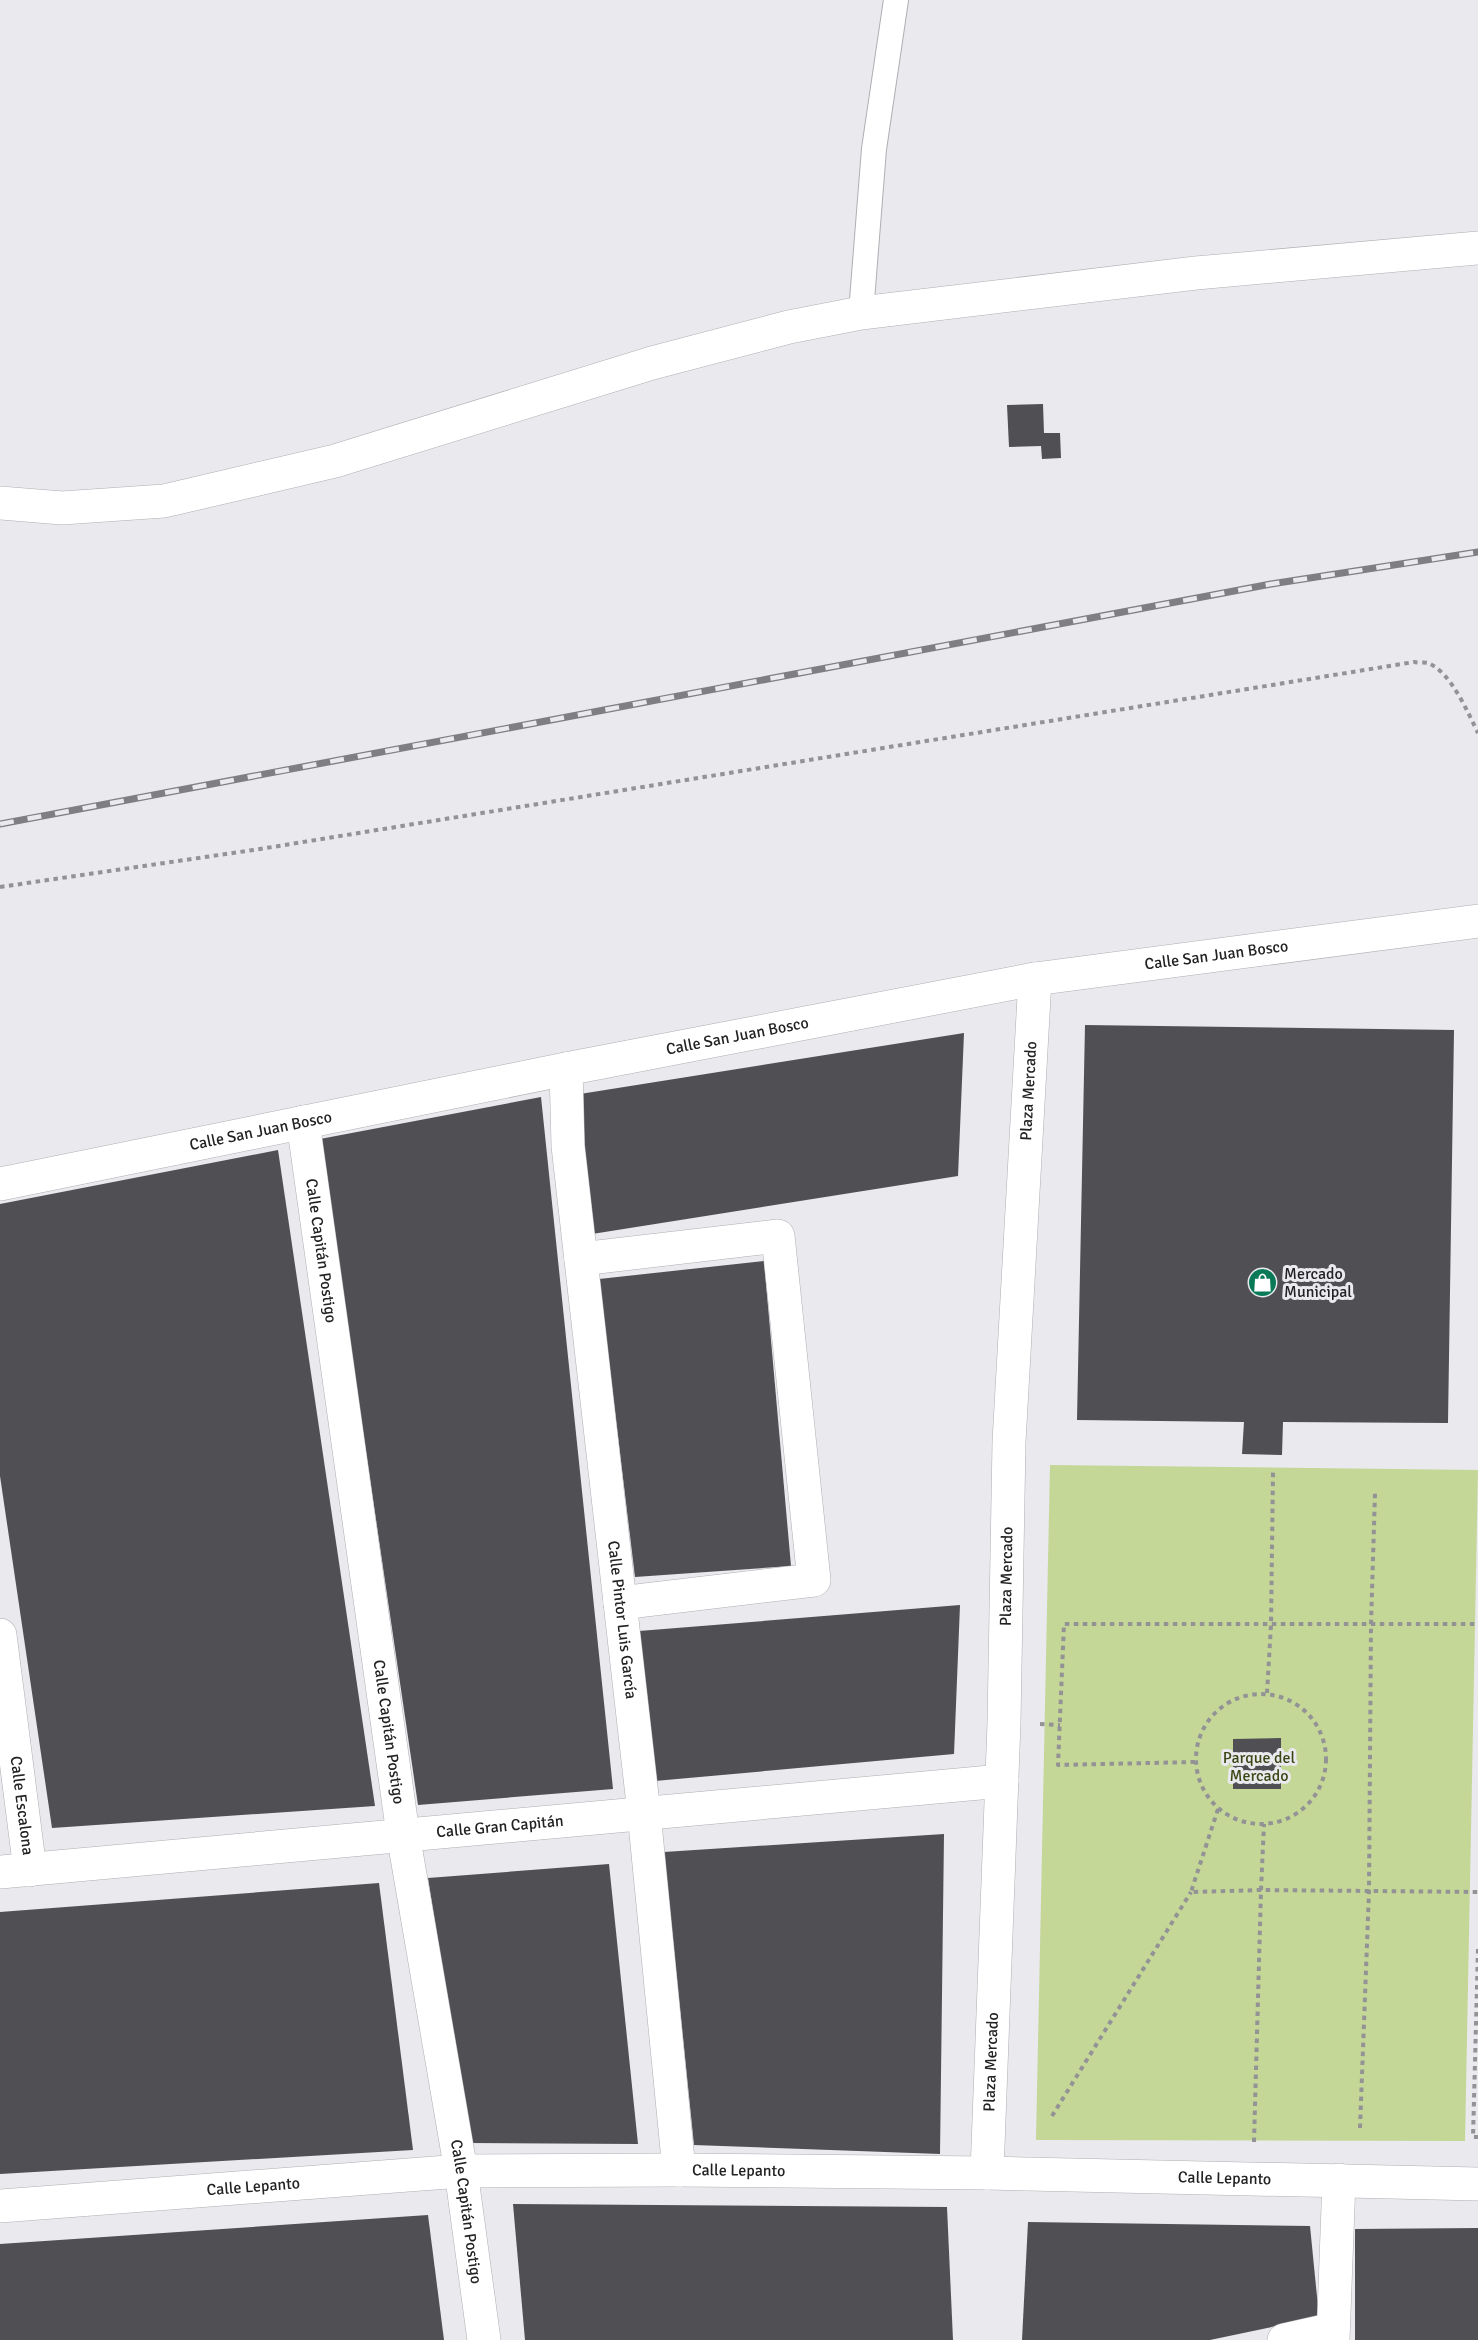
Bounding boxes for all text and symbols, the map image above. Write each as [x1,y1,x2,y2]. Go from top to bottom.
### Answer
street label: Calle San Juan Bosco [1143,936,1289,975]
street label: Calle San Juan Bosco [664,1013,810,1060]
street label: Plaza Mercado [1016,1041,1041,1141]
street label: Calle San Juan Bosco [188,1107,334,1155]
street label: Calle Capitán Postigo [301,1177,341,1324]
place label: Mercado Municipal [1284,1264,1352,1302]
shop icon: Mercado Municipal [1247,1267,1279,1299]
street label: Plaza Mercado [996,1526,1017,1626]
street label: Calle Pintor Luis García [603,1540,641,1700]
street label: Calle Capitán Postigo [369,1659,409,1805]
park label: Parque del Mercado [1223,1748,1296,1786]
street label: Calle Escalona [6,1755,38,1856]
street label: Calle Gran Capitán [435,1811,564,1842]
street label: Plaza Mercado [979,2012,1003,2112]
street label: Calle Capitán Postigo [446,2138,486,2285]
street label: Calle Lepanto [692,2160,785,2181]
street label: Calle Lepanto [1178,2167,1272,2189]
street label: Calle Lepanto [206,2173,301,2200]

